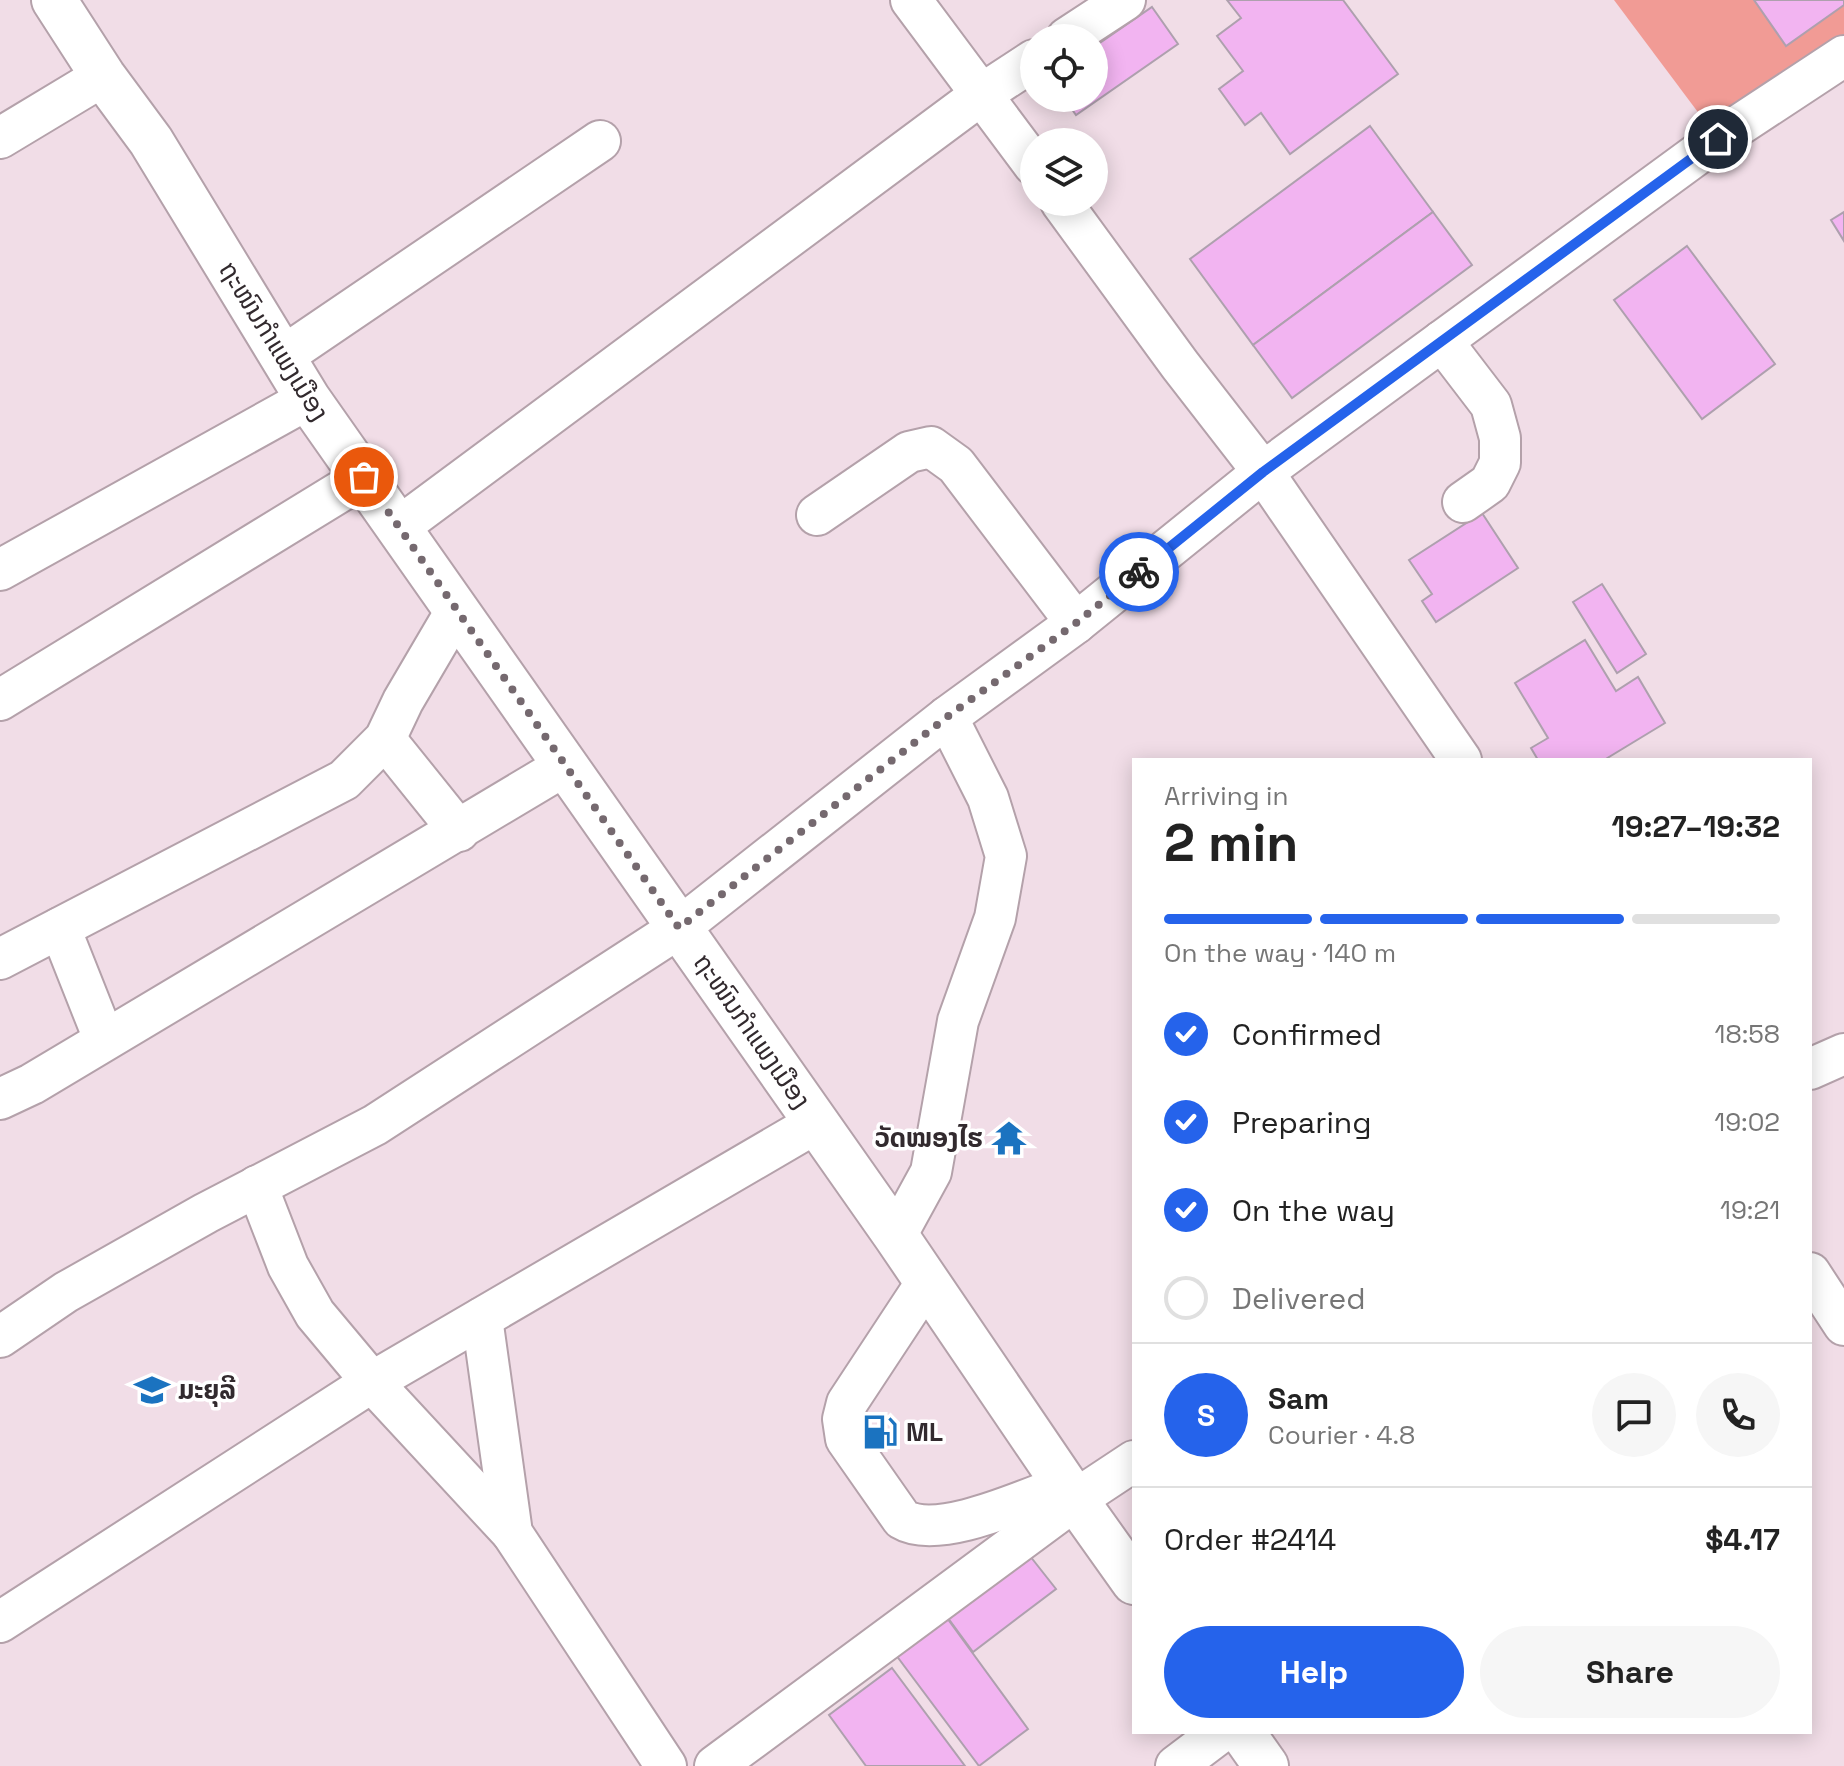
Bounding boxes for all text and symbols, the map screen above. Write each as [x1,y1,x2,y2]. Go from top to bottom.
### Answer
map controls [1020,24,1108,216]
button: locate [1020,24,1108,112]
pin [1684,105,1752,173]
icon: home [1696,117,1740,161]
button: layers [1020,128,1108,216]
street label: ຖະໜົນກຳແພງເມືອງ [211,255,337,427]
pin [330,443,398,511]
icon: bag [342,455,386,499]
courier [1099,532,1179,612]
icon: bike [1117,550,1161,594]
text: Arriving in [1164,779,1288,813]
text: 19:27–19:32 [1611,807,1780,846]
text: 2 min [1164,810,1298,876]
text: On the way · 140 m [1164,936,1396,970]
street label: ຖະໜົນກຳແພງເມືອງ [686,947,818,1115]
icon: check [1164,1012,1208,1056]
text: Confirmed [1232,1015,1382,1054]
text: 18:58 [1715,1017,1780,1051]
icon: check [1164,1100,1208,1144]
text: Preparing [1232,1103,1371,1142]
text: 19:02 [1714,1105,1780,1139]
temple icon: ວັດໝອງໄຮ [990,1119,1028,1157]
place label: ວັດໝອງໄຮ [875,1121,983,1155]
icon: check [1164,1188,1208,1232]
text: On the way [1232,1191,1395,1230]
text: 19:21 [1720,1193,1780,1227]
text: Delivered [1232,1279,1366,1318]
school or university icon: ມະຍຸລີ [133,1371,171,1409]
place label: ມະຍຸລີ [178,1373,236,1407]
button: chat [1592,1373,1676,1457]
button: phone [1696,1373,1780,1457]
text: Sam [1268,1379,1329,1418]
text: S [1197,1396,1215,1435]
fuel station icon: ML [861,1413,899,1451]
place label: ML [906,1415,943,1449]
text: Courier · 4.8 [1268,1418,1415,1452]
text: Order #2414 [1164,1520,1336,1559]
text: $4.17 [1705,1520,1780,1559]
button: Help [1164,1626,1464,1718]
button: Share [1480,1626,1780,1718]

